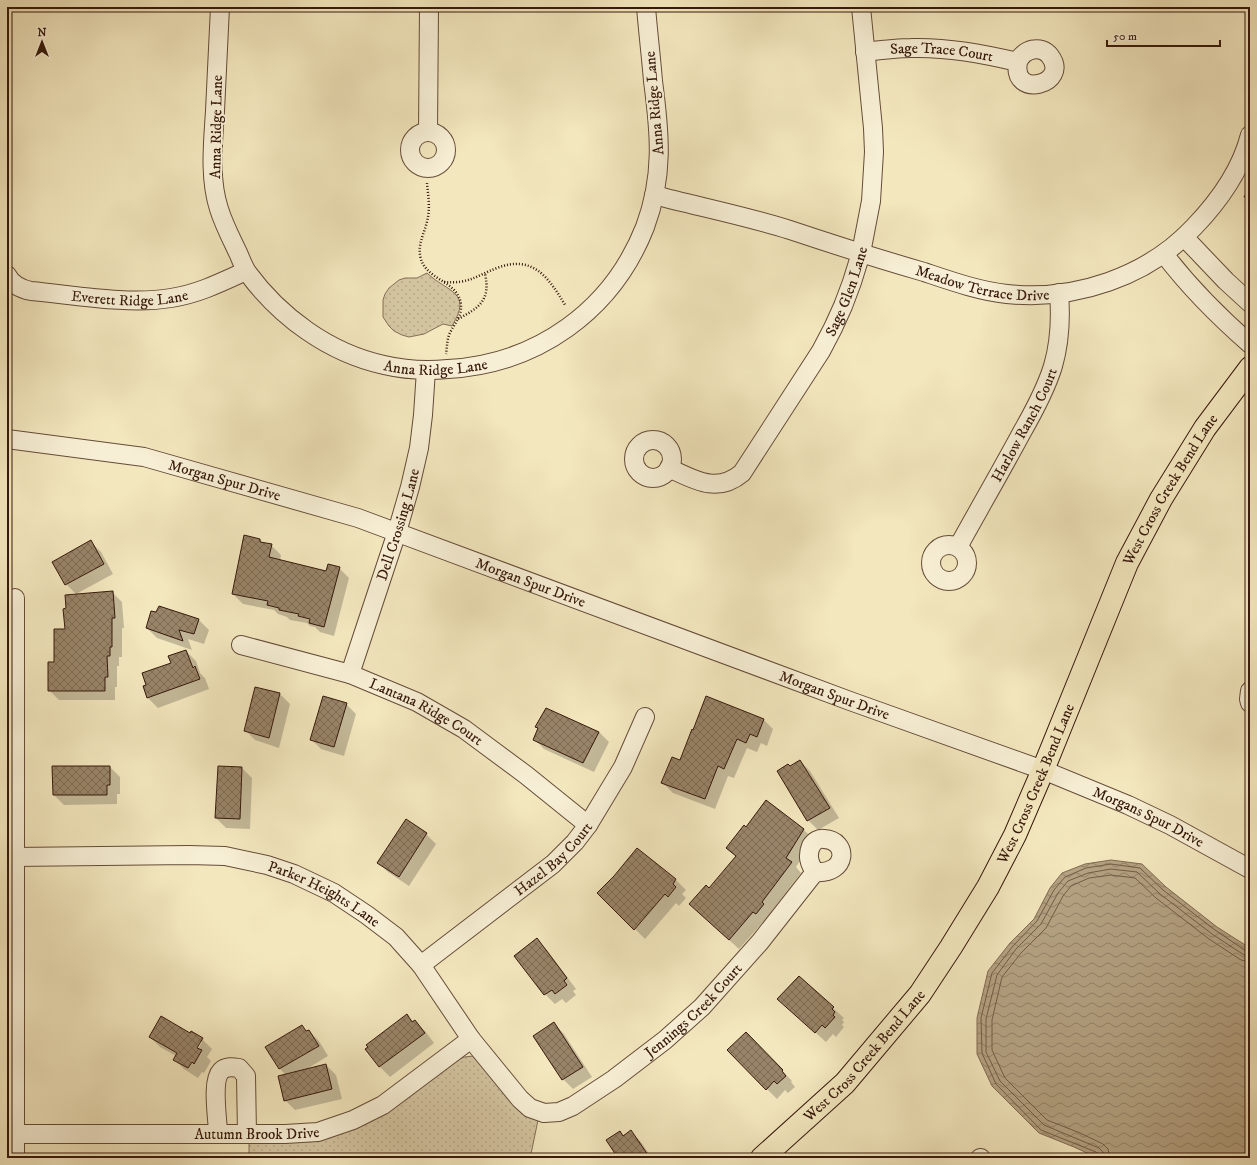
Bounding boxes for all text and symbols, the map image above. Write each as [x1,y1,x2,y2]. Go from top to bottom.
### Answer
north arrow [22,22,62,62]
scale bar [1107,22,1220,48]
text: N [37,26,47,40]
text: 50 m [1113,29,1137,44]
street label: Sage Trace Court [889,39,995,66]
street label: Anna Ridge Lane [640,50,668,156]
street label: Anna Ridge Lane [206,75,227,179]
street label: Sage Glen Lane [821,245,872,340]
street label: Meadow Terrace Drive [913,261,1050,305]
street label: Everett Ridge Lane [70,286,190,310]
street label: Anna Ridge Lane [382,355,489,380]
street label: Harlow Ranch Court [987,366,1062,486]
street label: West Cross Creek Bend Lane [1118,410,1222,569]
street label: Morgan Spur Drive [166,455,283,505]
street label: Dell Crossing Lane [373,467,424,583]
street label: Morgan Spur Drive [473,554,588,612]
street label: Morgan Spur Drive [777,667,892,724]
street label: Lantana Ridge Court [366,674,487,750]
street label: West Cross Creek Bend Lane [992,701,1079,868]
street label: Morgans Spur Drive [1090,783,1207,852]
street label: Hazel Bay Court [511,818,597,900]
street label: Parker Heights Lane [265,857,384,931]
street label: Jennings Creek Court [640,959,747,1063]
street label: West Cross Creek Bend Lane [799,986,930,1127]
street label: Autumn Brook Drive [195,1123,320,1144]

